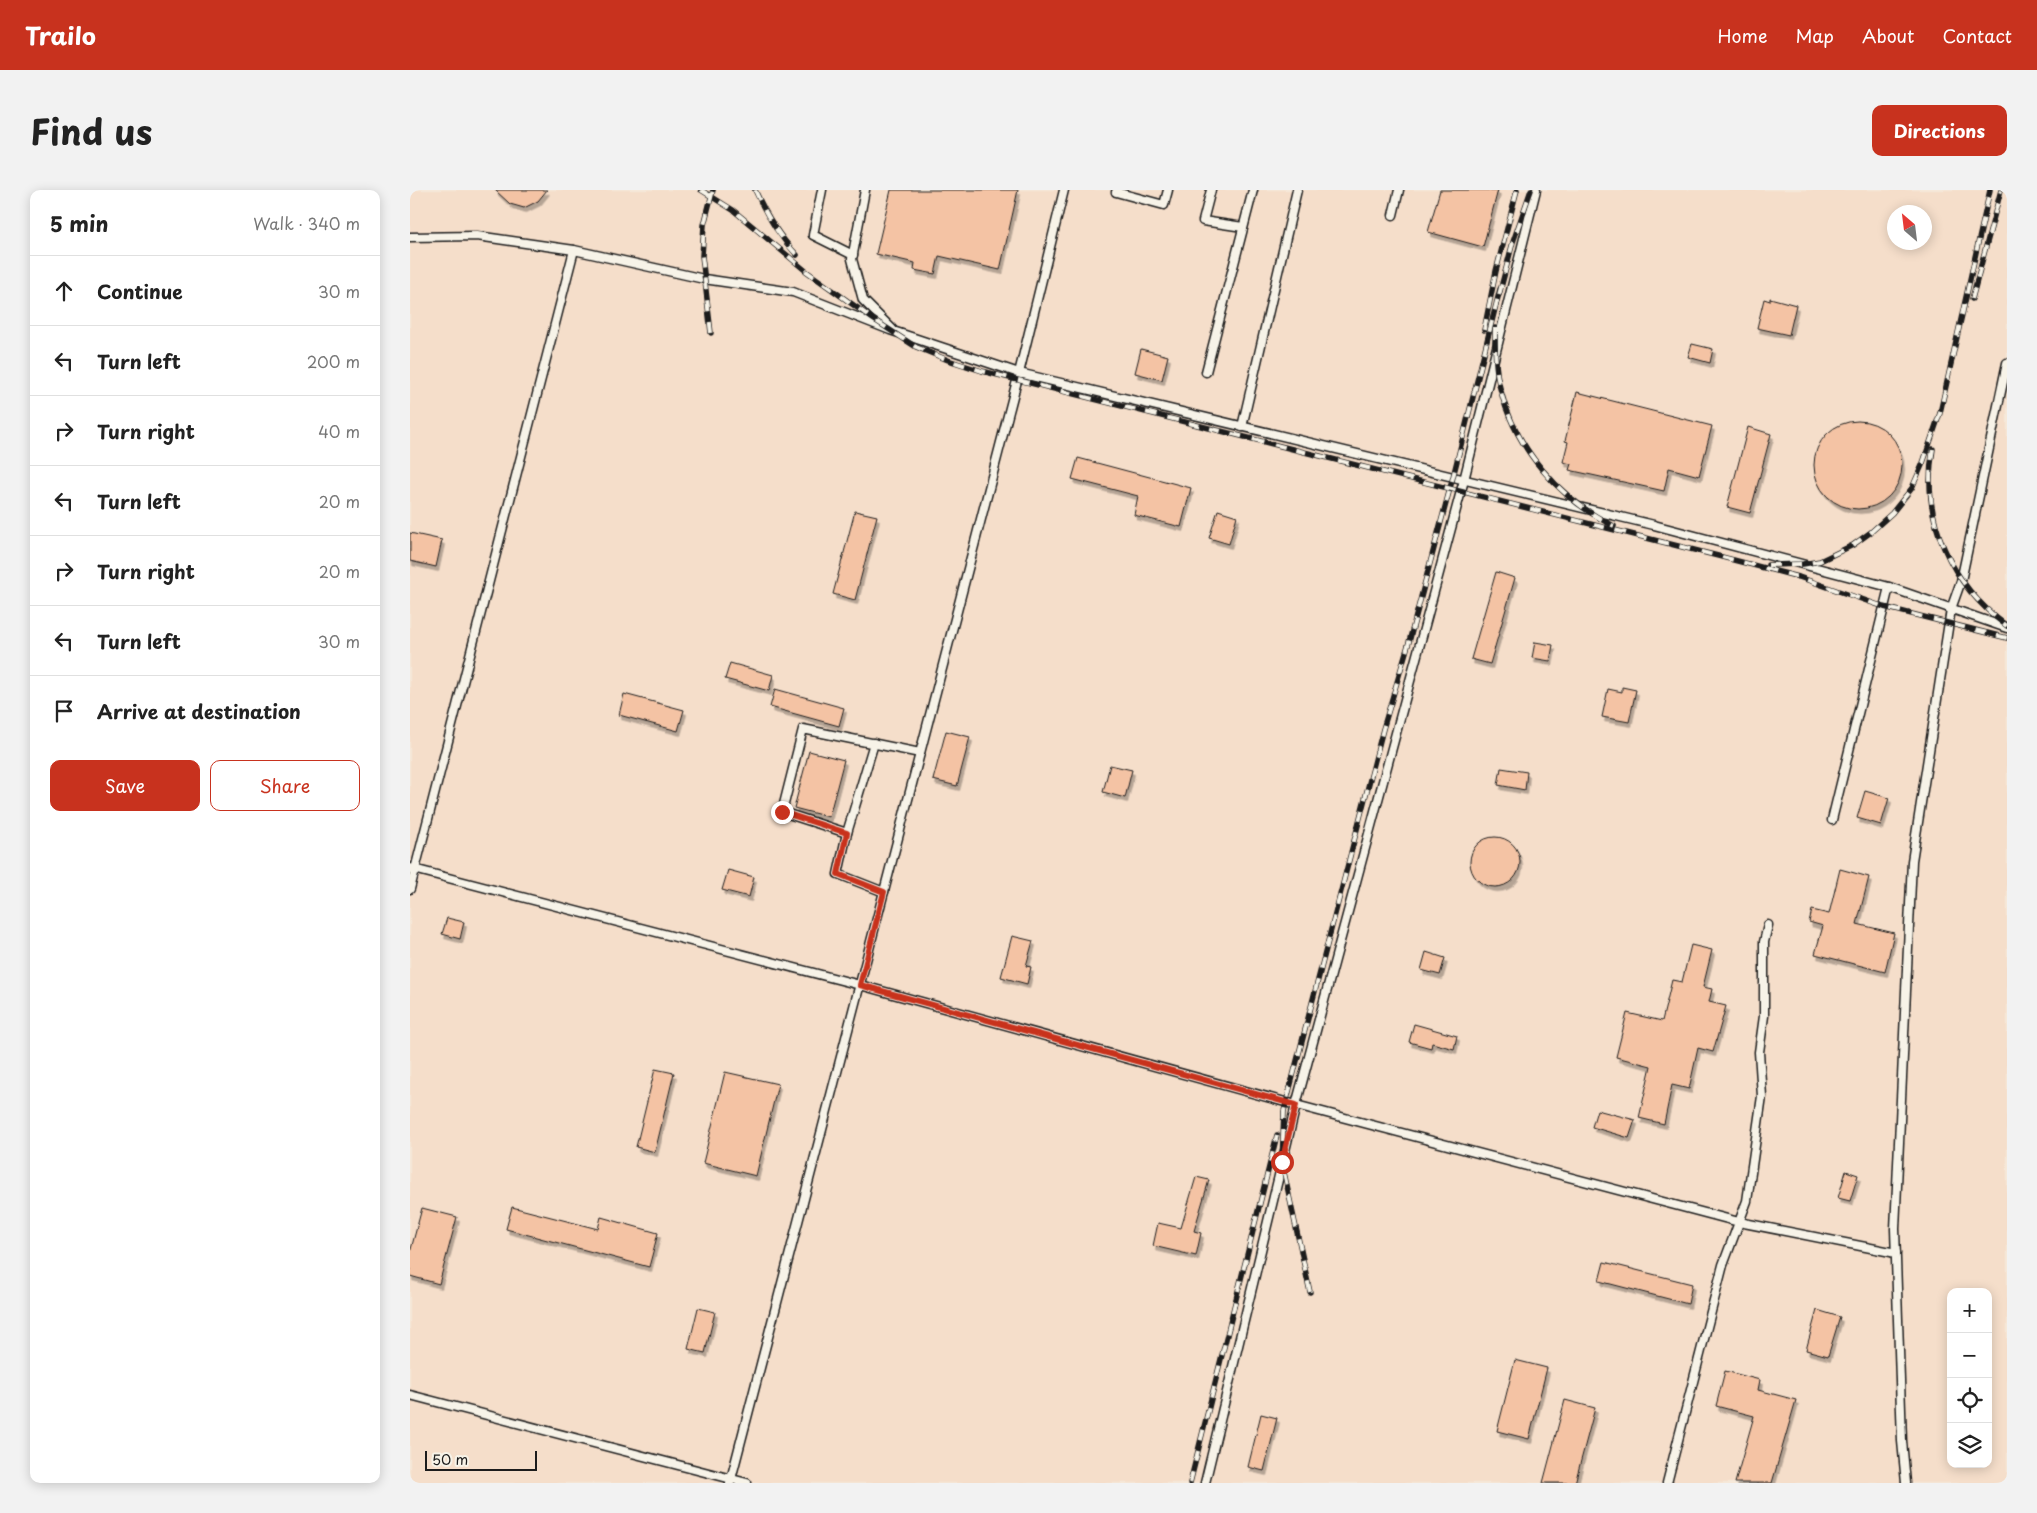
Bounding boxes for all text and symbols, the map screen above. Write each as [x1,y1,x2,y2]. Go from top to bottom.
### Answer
text: Trailo [25,17,96,53]
text: Home [1717,22,1767,49]
text: Map [1795,22,1834,49]
text: About [1862,22,1914,49]
text: Contact [1942,22,2012,49]
text: Find us [30,104,152,157]
button: Directions [1872,105,2007,156]
north arrow [1887,205,1932,250]
text: 5 min [50,207,108,239]
text: Walk · 340 m [253,211,360,235]
icon: ahead [50,277,78,305]
text: Continue [97,277,183,305]
text: 30 m [318,279,360,303]
icon: left [50,347,78,375]
text: Turn left [97,347,181,375]
text: 200 m [307,349,360,373]
icon: right [50,417,78,445]
text: Turn right [97,417,195,445]
text: 40 m [318,419,360,443]
icon: left [50,487,78,515]
text: Turn left [97,487,181,515]
text: 20 m [319,489,360,513]
icon: right [50,557,78,585]
text: Turn right [97,557,195,585]
text: 20 m [319,559,360,583]
icon: left [50,627,78,655]
text: Turn left [97,627,181,655]
text: 30 m [318,629,360,653]
icon: arrive [50,697,78,725]
text: Arrive at destination [97,697,301,725]
button: Save [50,760,200,811]
button: Share [210,760,360,811]
route end [771,801,794,824]
route start [1271,1151,1294,1174]
map controls [1947,1288,1992,1468]
button: + [1947,1288,1992,1333]
button: − [1947,1333,1992,1378]
button: locate [1947,1378,1992,1423]
button: layers [1947,1423,1992,1468]
scale bar [425,1448,538,1471]
text: 50 m [432,1449,468,1470]

